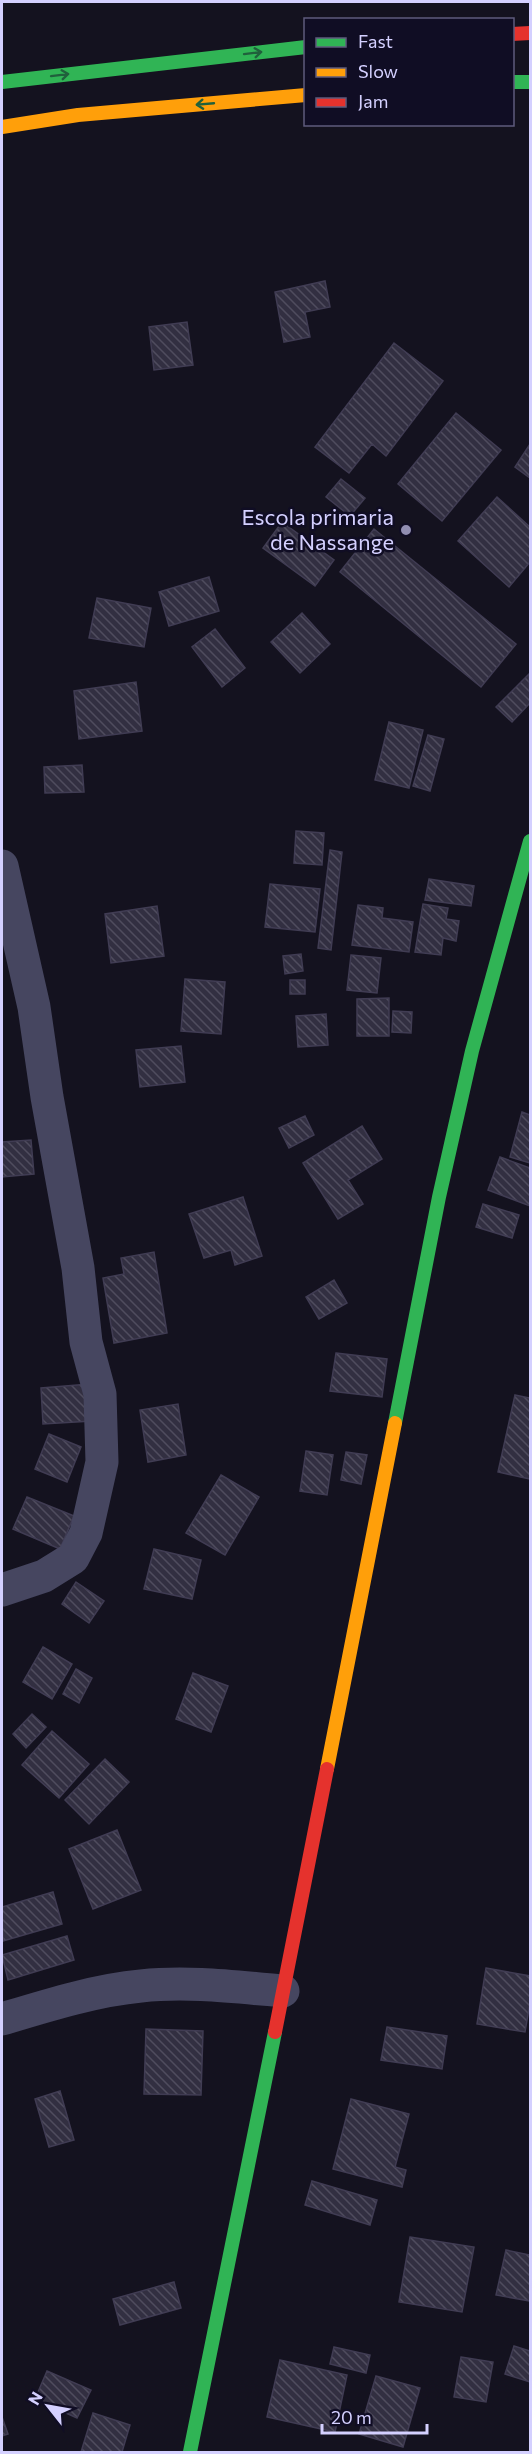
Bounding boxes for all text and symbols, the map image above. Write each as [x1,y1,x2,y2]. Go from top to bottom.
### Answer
legend [304,18,514,126]
text: Fast [358,30,393,52]
one-way arrow [243,47,263,58]
text: Slow [358,60,398,82]
one-way arrow [49,69,69,80]
text: Jam [358,90,388,112]
one-way arrow [196,99,216,110]
place label: Escola primaria de Nassange [242,503,394,555]
marker: Escola primaria de Nassange [399,523,413,537]
north arrow [18,2376,78,2436]
text: N [23,2388,46,2408]
scale bar [322,2397,427,2435]
text: 20 m [331,2406,372,2428]

